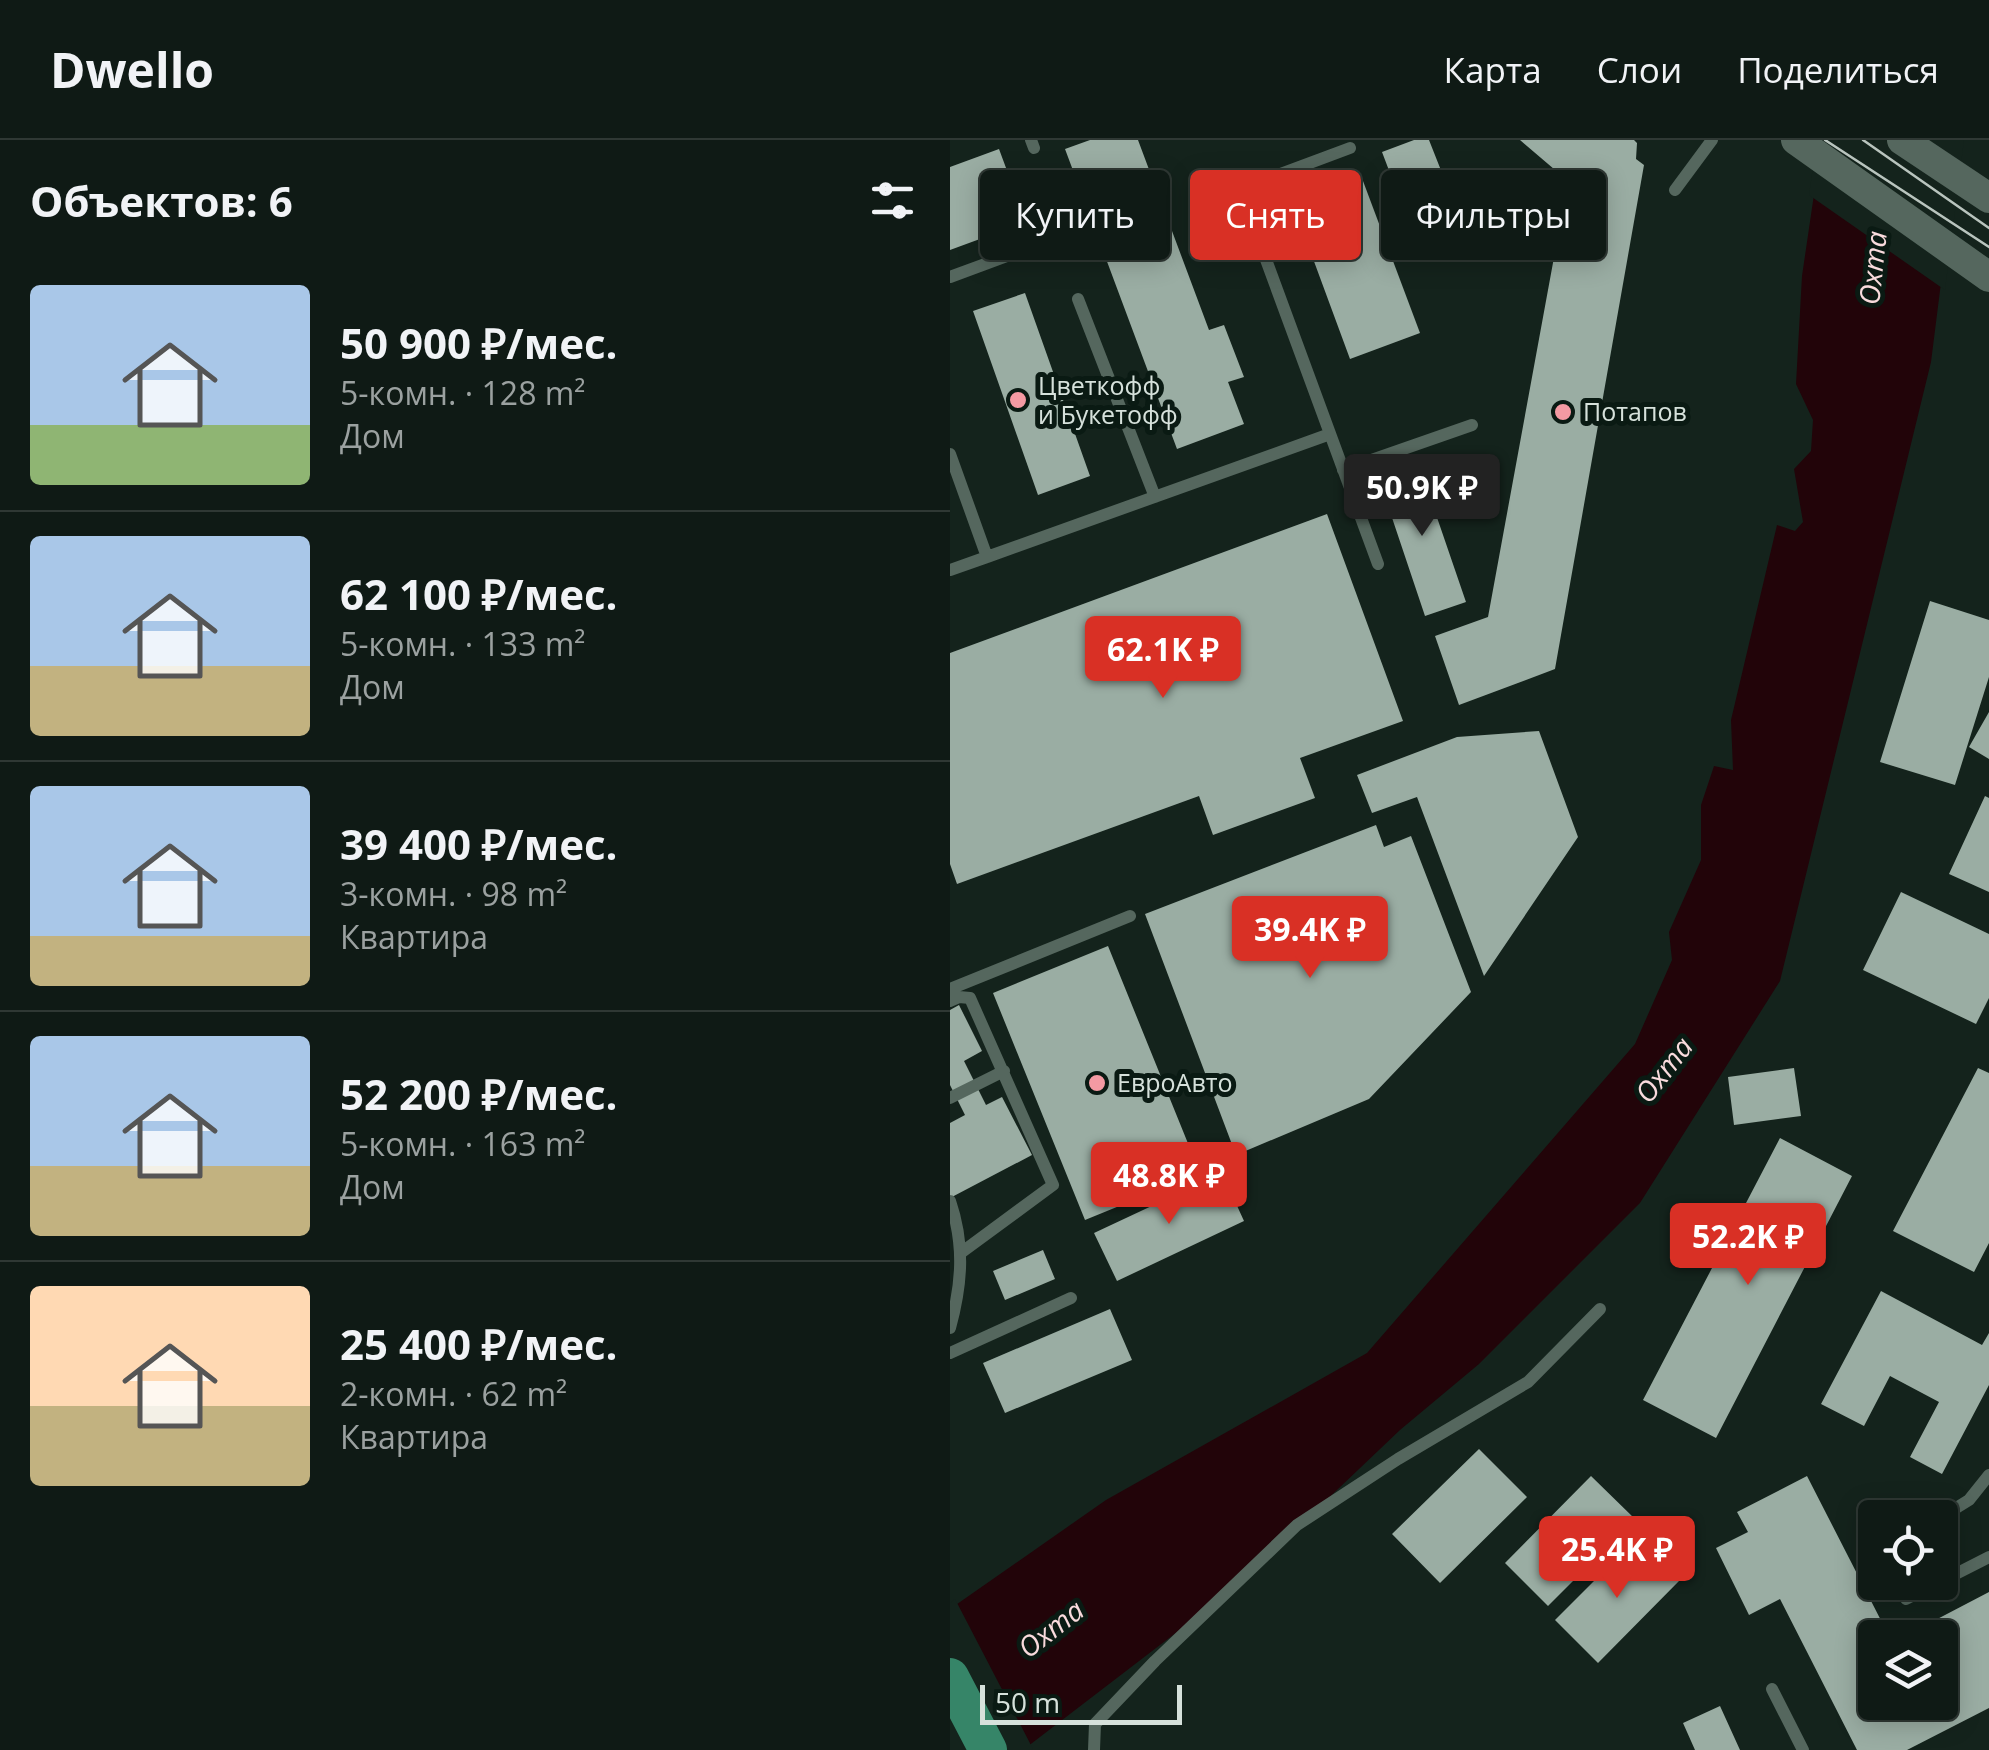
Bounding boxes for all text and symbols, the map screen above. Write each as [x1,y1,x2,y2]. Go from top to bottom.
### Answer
text: Dwello [50,37,214,102]
text: Карта [1444,46,1542,93]
text: Слои [1597,46,1682,93]
text: Поделиться [1737,46,1939,93]
chip: Купить [980,170,1170,260]
chip: Снять [1190,170,1361,260]
chip: Фильтры [1381,170,1606,260]
text: Объектов: 6 [30,172,293,229]
icon: filters [865,173,920,228]
water label: Охта [1849,229,1895,307]
text: 50 900 ₽/мес. [340,314,618,371]
icon: home [110,325,230,445]
place label: Цветкофф и Букетофф [1038,368,1178,431]
text: 5-комн. · 128 m² [340,371,585,414]
marker: Цветкофф и Букетофф [1007,389,1029,411]
place label: Потапов [1583,394,1687,428]
marker: Потапов [1552,401,1574,423]
text: Дом [340,414,405,457]
pin: 50.9K ₽ [1330,454,1514,539]
text: 50.9K ₽ [1366,465,1478,508]
text: 62 100 ₽/мес. [340,565,618,622]
icon: home [110,576,230,696]
pin: 62.1K ₽ [1071,616,1255,701]
text: 5-комн. · 133 m² [340,622,585,665]
text: 62.1K ₽ [1107,627,1219,670]
text: Дом [340,665,405,708]
text: 39 400 ₽/мес. [340,815,618,872]
icon: home [110,826,230,946]
text: 3-комн. · 98 m² [340,872,567,915]
pin: 39.4K ₽ [1218,896,1402,981]
text: 39.4K ₽ [1254,907,1366,950]
text: Квартира [340,915,488,958]
water label: Охта [1626,1028,1701,1110]
text: 52 200 ₽/мес. [340,1065,618,1122]
place label: ЕвроАвто [1117,1065,1233,1099]
marker: ЕвроАвто [1086,1072,1108,1094]
icon: home [110,1076,230,1196]
text: 5-комн. · 163 m² [340,1122,585,1165]
pin: 48.8K ₽ [1077,1142,1261,1227]
text: 48.8K ₽ [1113,1153,1225,1196]
text: Дом [340,1165,405,1208]
pin: 52.2K ₽ [1656,1203,1840,1288]
text: 52.2K ₽ [1692,1214,1804,1257]
text: 25 400 ₽/мес. [340,1315,618,1372]
icon: home [110,1326,230,1446]
text: 2-комн. · 62 m² [340,1372,567,1415]
text: Квартира [340,1415,488,1458]
map controls [1858,1500,1958,1720]
button: locate [1858,1500,1958,1600]
pin: 25.4K ₽ [1525,1516,1709,1601]
text: 25.4K ₽ [1561,1527,1673,1570]
water label: Охта [1010,1590,1091,1666]
button: layers [1858,1620,1958,1720]
scale bar [980,1680,1182,1724]
text: 50 m [995,1683,1060,1721]

